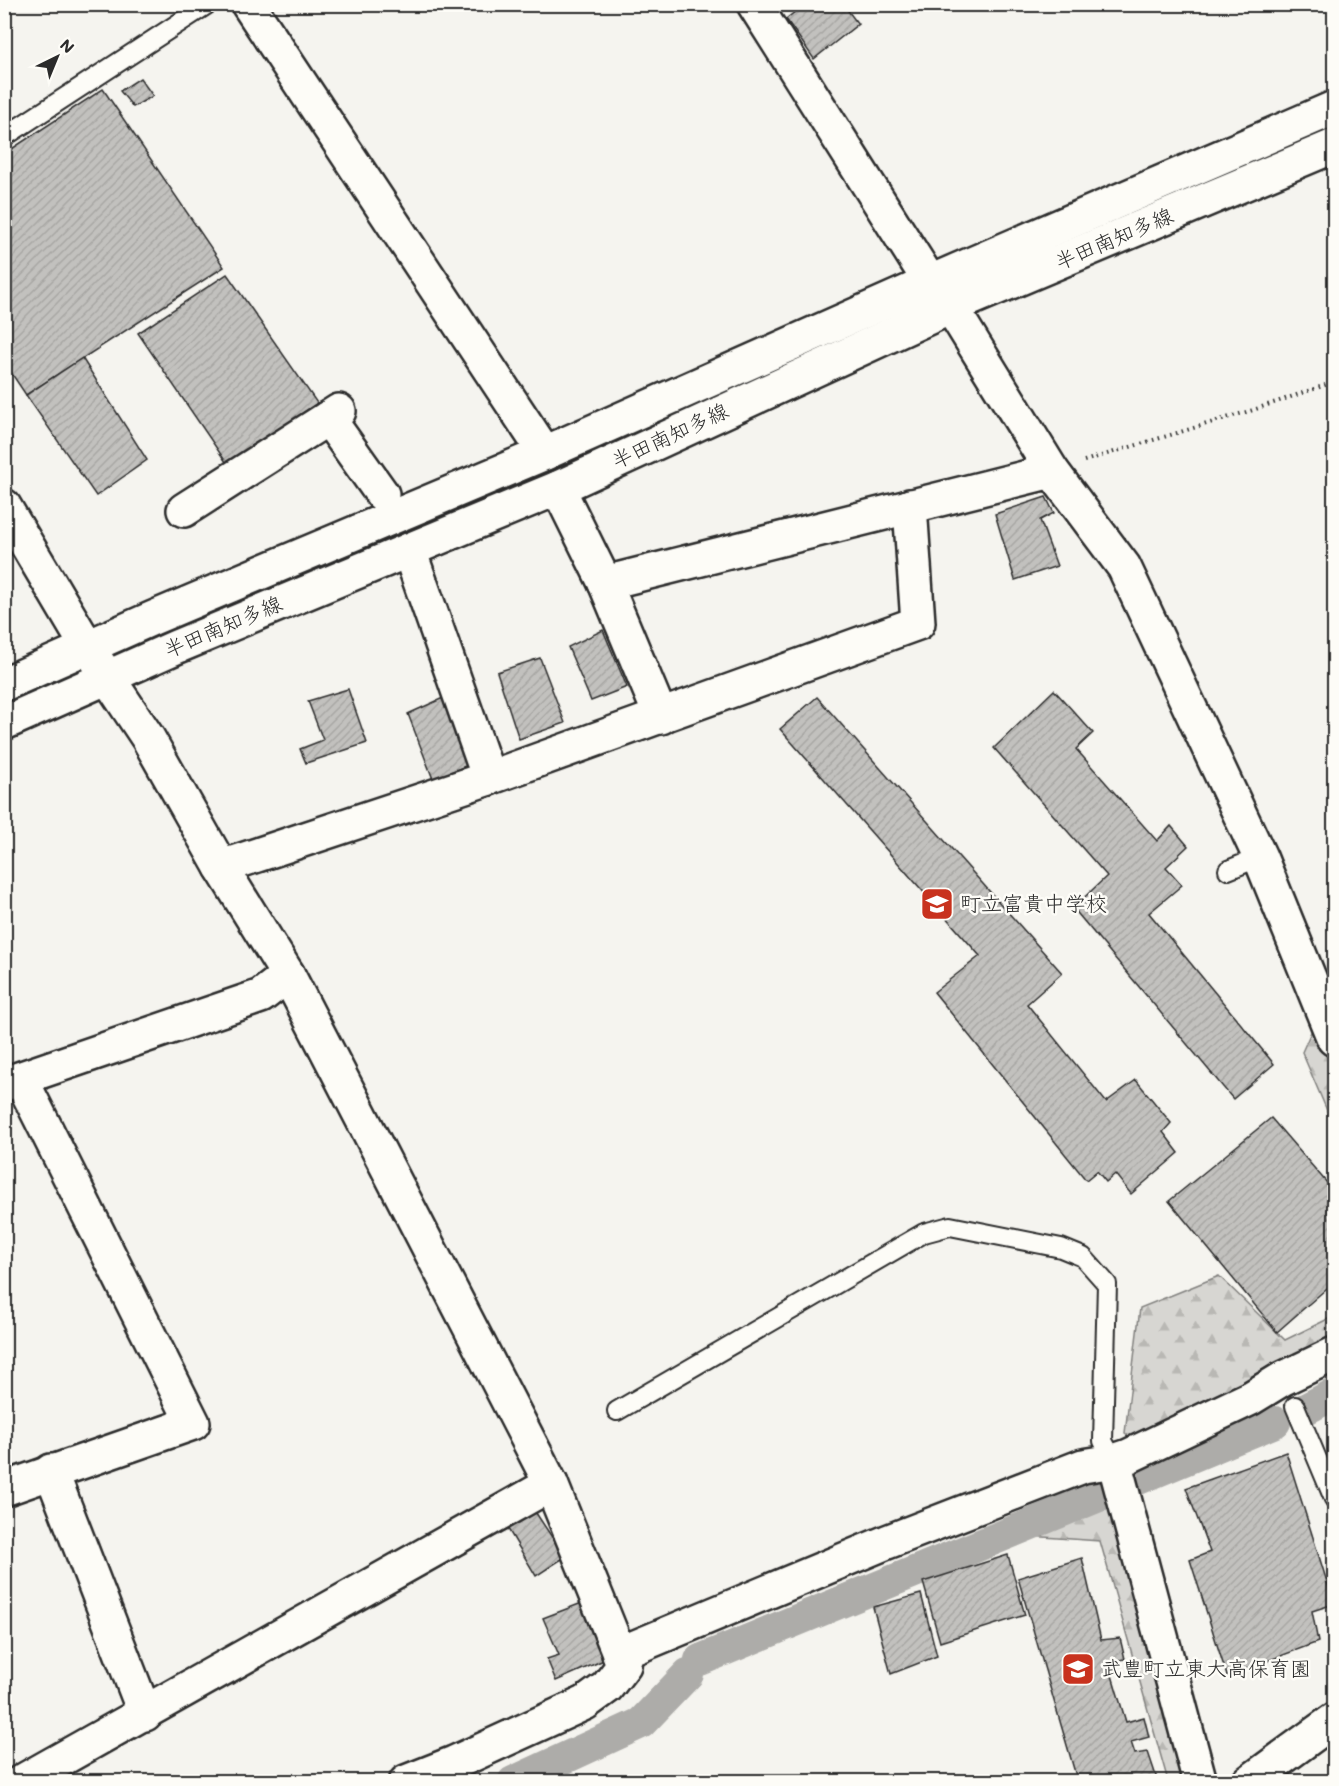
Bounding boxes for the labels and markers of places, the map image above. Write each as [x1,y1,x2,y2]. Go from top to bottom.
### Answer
school or university icon: 町立富貴中学校 [919,886,955,922]
place label: 町立富貴中学校 [960,889,1107,916]
school or university icon: 武豊町立東大高保育園 [1060,1651,1096,1687]
place label: 武豊町立東大高保育園 [1101,1654,1311,1681]

